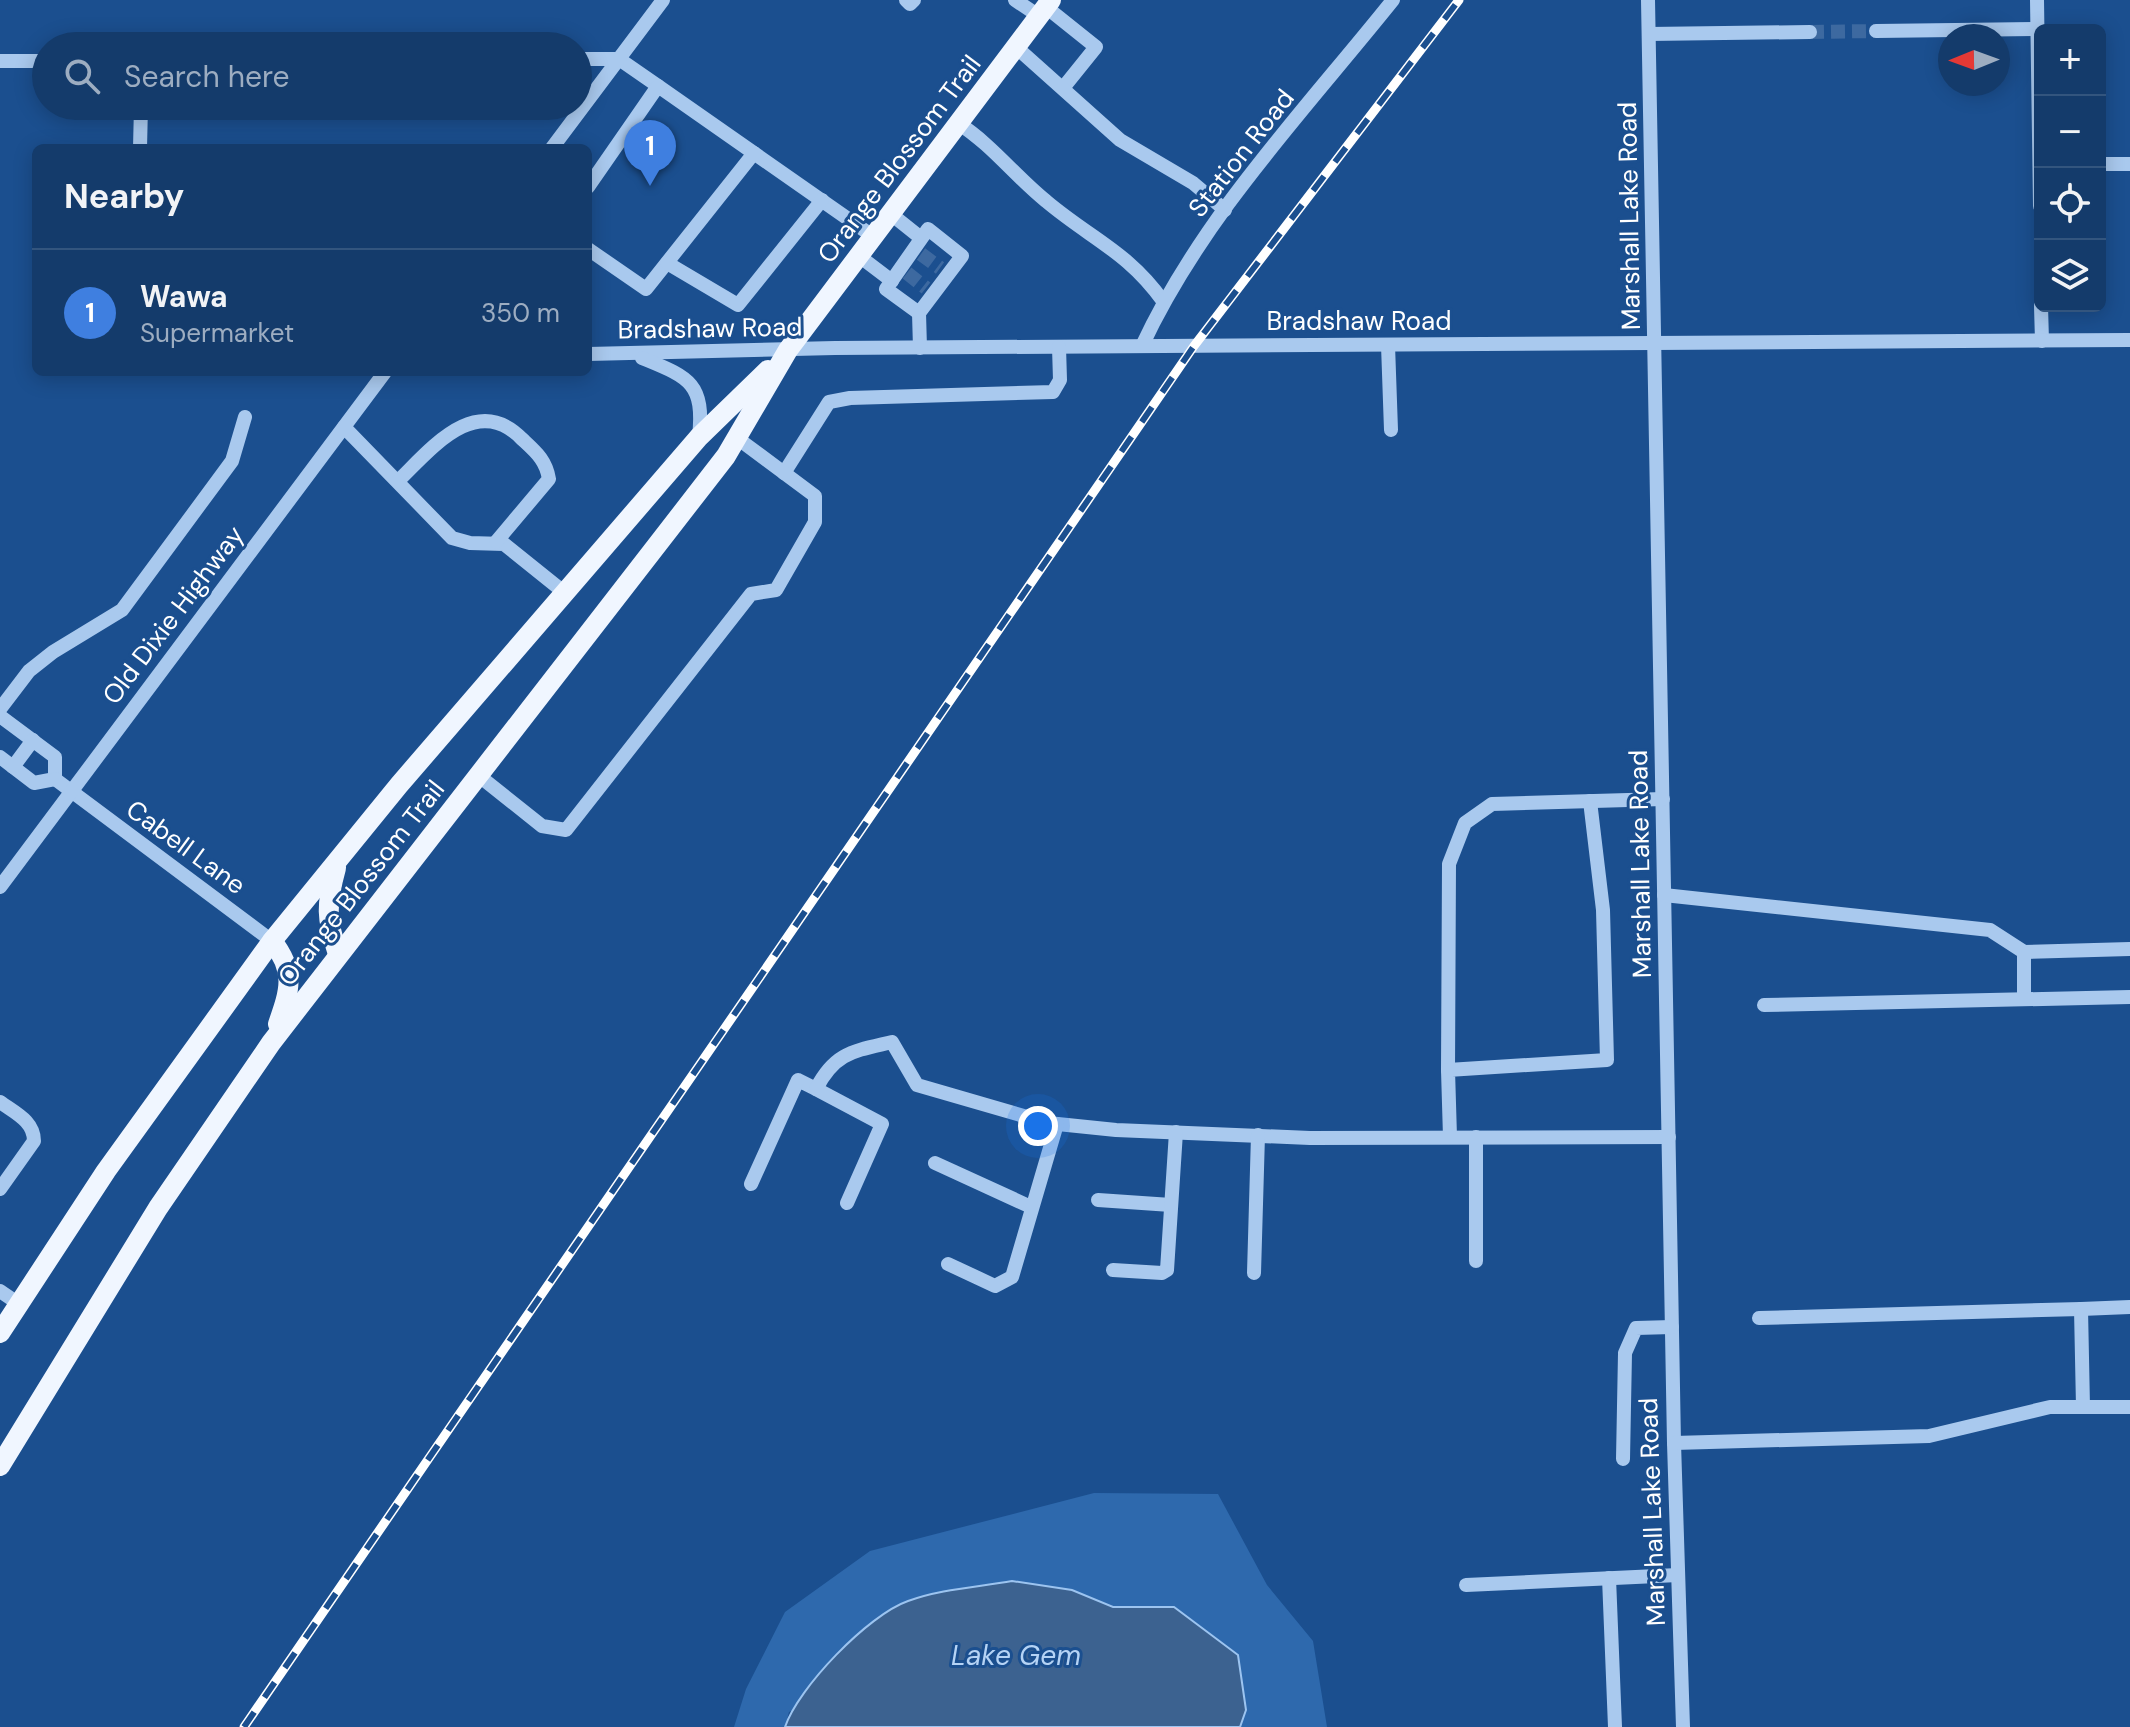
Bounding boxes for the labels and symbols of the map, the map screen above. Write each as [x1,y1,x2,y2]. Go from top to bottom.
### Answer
north arrow [1938,24,2010,96]
street label: Orange Blossom Trail [810,48,988,270]
street label: Station Road [1180,82,1302,224]
street label: Marshall Lake Road [1610,101,1648,331]
pin: 1 [624,120,676,186]
street label: Bradshaw Road [1267,304,1451,338]
street label: Bradshaw Road [617,309,803,347]
street label: Old Dixie Highway [95,519,251,711]
street label: Marshall Lake Road [1621,749,1659,979]
street label: Orange Blossom Trail [270,773,452,993]
street label: Cabell Lane [119,792,253,902]
your location [1018,1106,1058,1146]
street label: Marshall Lake Road [1631,1397,1673,1627]
water label: Lake Gem [951,1637,1081,1674]

